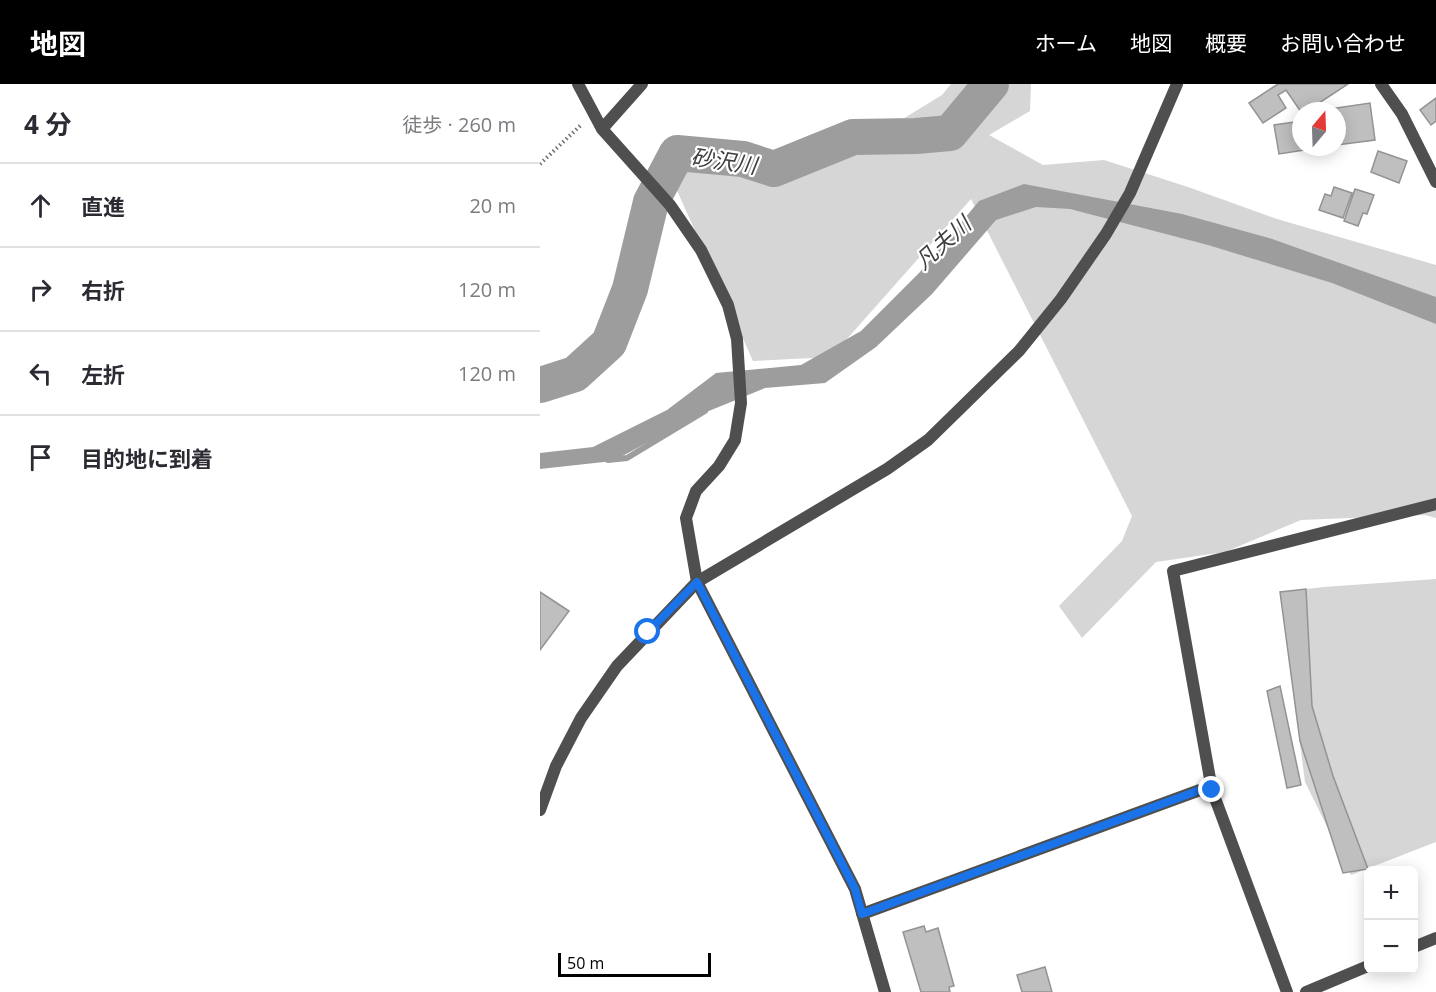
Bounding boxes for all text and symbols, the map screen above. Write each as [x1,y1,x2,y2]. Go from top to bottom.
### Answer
text: 地図 [30,24,86,62]
text: ホーム [1035,29,1097,57]
text: 地図 [1130,29,1172,57]
text: 概要 [1205,29,1247,57]
text: お問い合わせ [1280,29,1406,57]
north arrow [1292,102,1346,156]
text: 4 分 [24,106,72,142]
text: 徒歩 · 260 m [402,111,516,138]
water label: 砂沢川 [689,141,761,180]
icon: ahead [24,189,57,222]
text: 直進 [81,191,125,221]
text: 20 m [469,192,516,219]
water label: 凡夫川 [907,207,978,275]
icon: right [24,273,57,306]
text: 右折 [81,275,125,305]
text: 120 m [458,276,516,303]
icon: left [24,357,57,390]
text: 左折 [81,359,125,389]
text: 120 m [458,360,516,387]
icon: arrive [24,441,57,474]
text: 目的地に到着 [81,443,213,473]
route start [634,618,660,644]
route end [1198,776,1224,802]
map controls [1364,866,1418,974]
button: + [1364,866,1418,920]
button: − [1364,920,1418,974]
scale bar [558,950,711,978]
text: 50 m [567,952,604,974]

